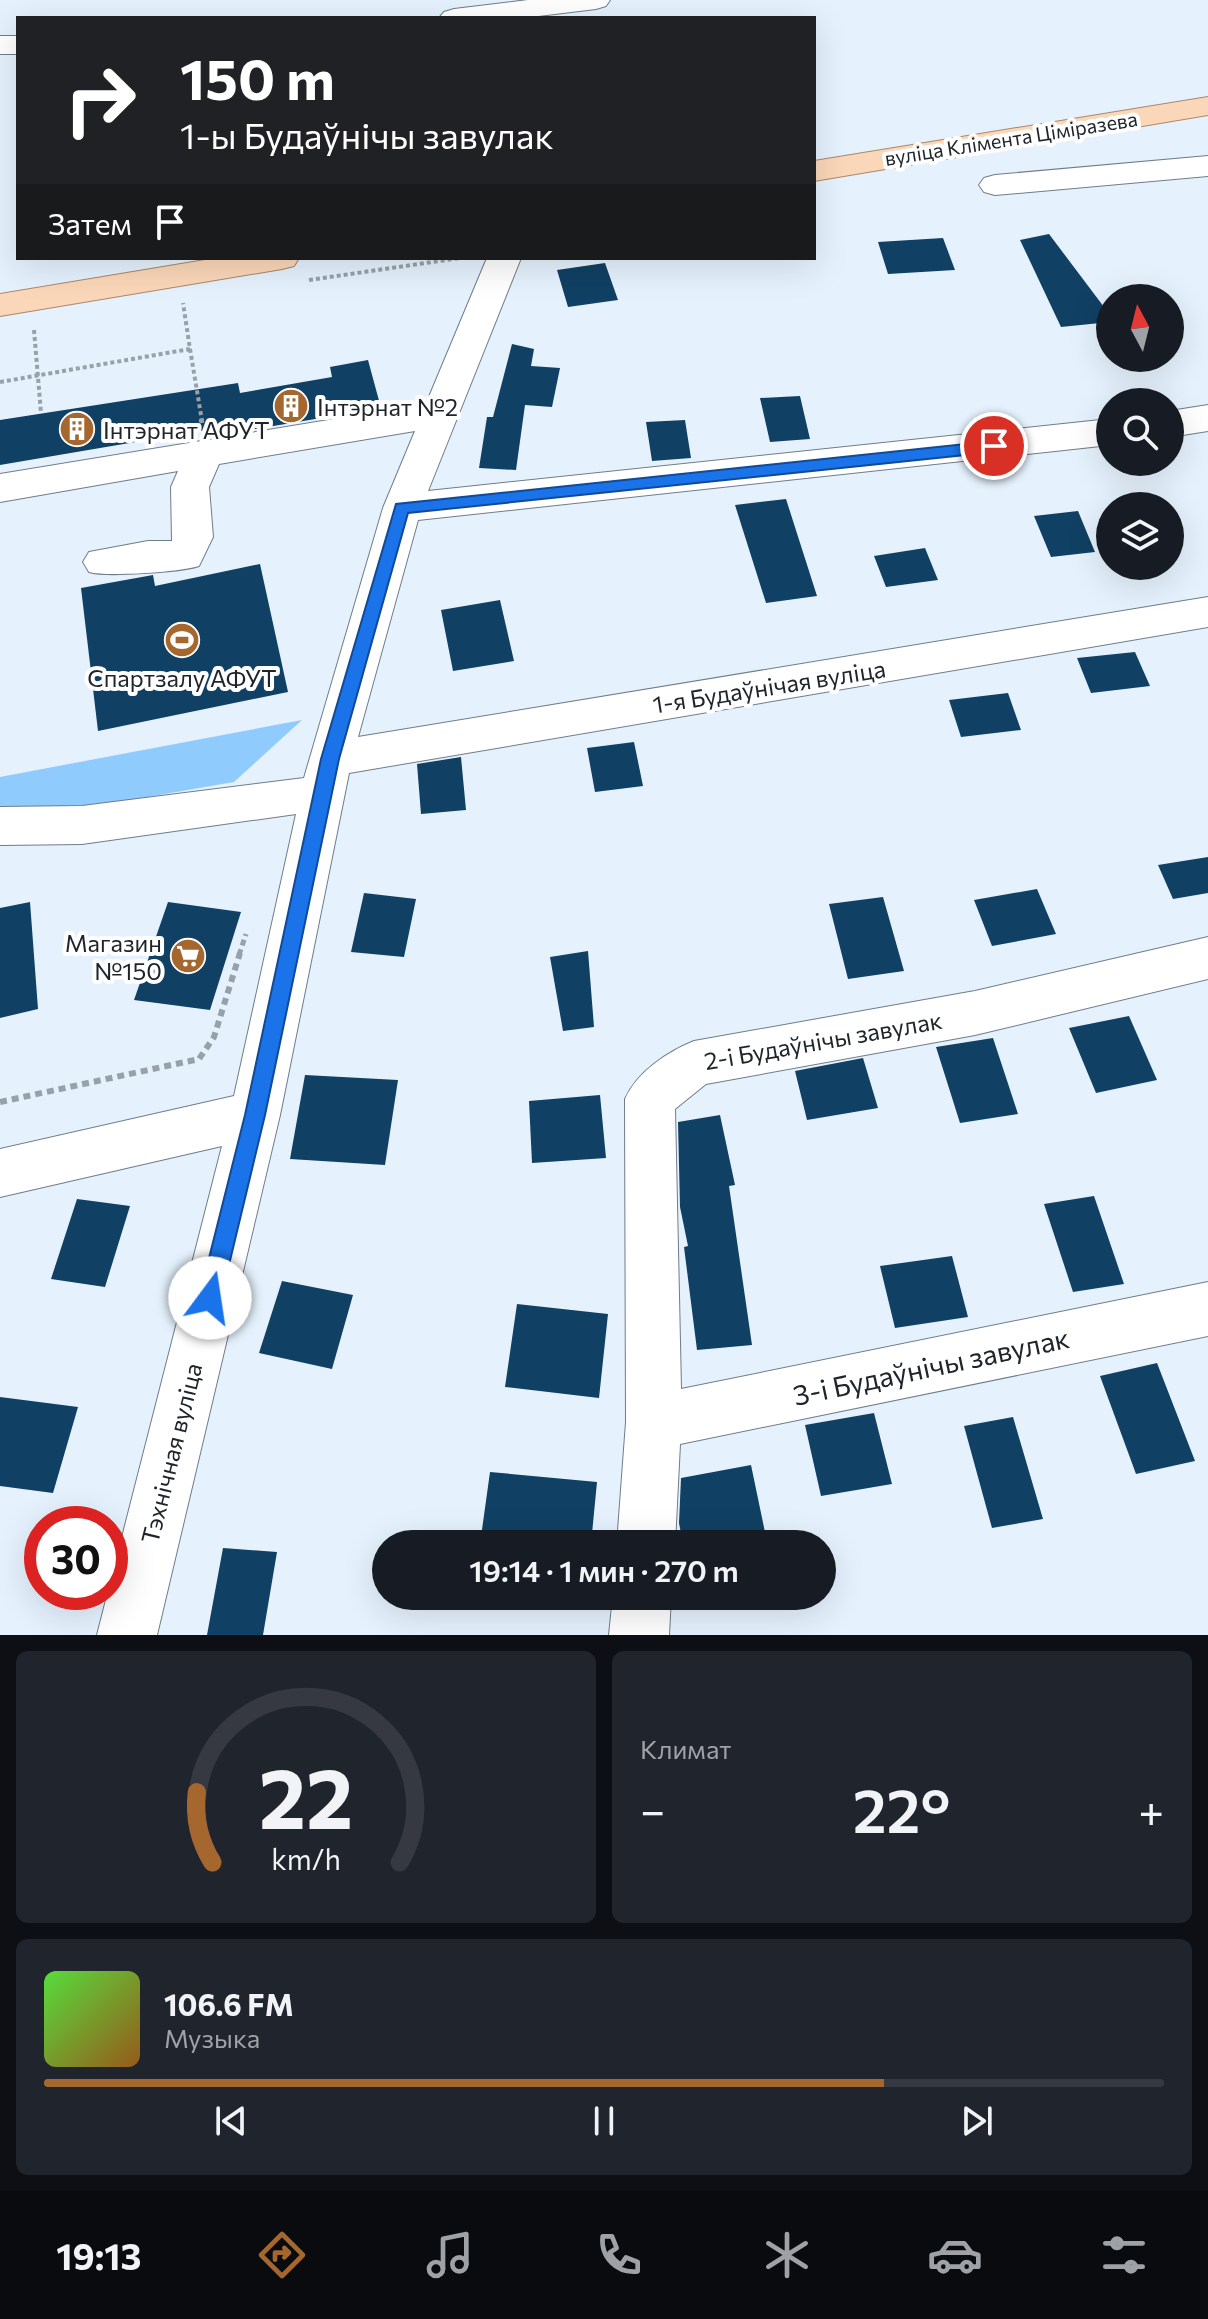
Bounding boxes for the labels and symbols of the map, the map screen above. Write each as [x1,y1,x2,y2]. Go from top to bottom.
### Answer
street label: вуліца Клімента Ціміразева [883,106,1139,170]
north arrow [1096,284,1184,372]
building icon: Інтэрнат №2 [272,387,310,425]
place label: Інтэрнат №2 [317,392,458,421]
building icon: Інтэрнат АФУТ [58,410,96,448]
pin [960,412,1028,480]
place label: Інтэрнат АФУТ [103,415,270,444]
sports icon: Спартзалу АФУТ [163,621,201,659]
street label: 1-я Будаўнічая вуліца [651,653,887,719]
place label: Спартзалу АФУТ [87,663,277,692]
place label: Магазин №150 [65,928,162,985]
supermarket icon: Магазин №150 [169,937,207,975]
street label: 2-і Будаўнічы завулак [702,1005,944,1075]
position arrow [168,1256,252,1340]
street label: 3-і Будаўнічы завулак [790,1320,1072,1412]
street label: Тэхнічная вуліца [135,1360,207,1546]
speed limit sign: 30 [24,1506,128,1610]

